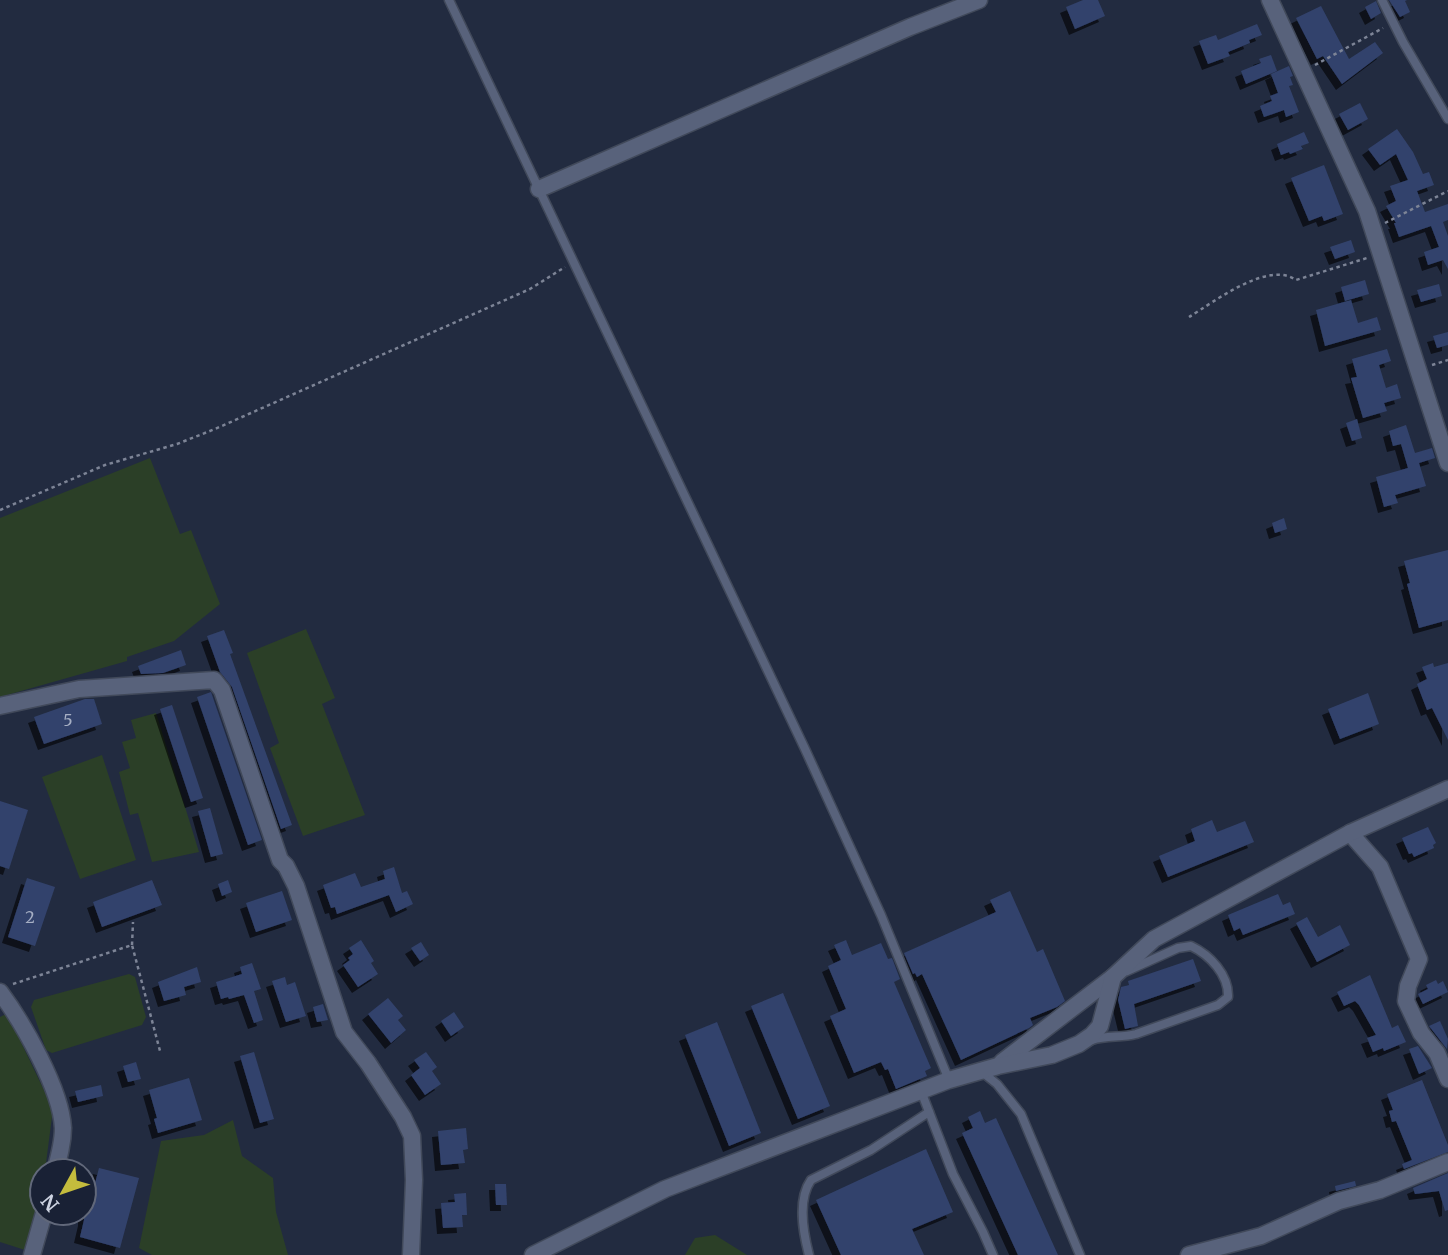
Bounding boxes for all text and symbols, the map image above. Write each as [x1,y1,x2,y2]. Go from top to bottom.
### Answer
house number: 5 [63,710,73,730]
house number: 2 [25,907,35,927]
north arrow [28,1157,98,1227]
text: N [36,1189,64,1216]

